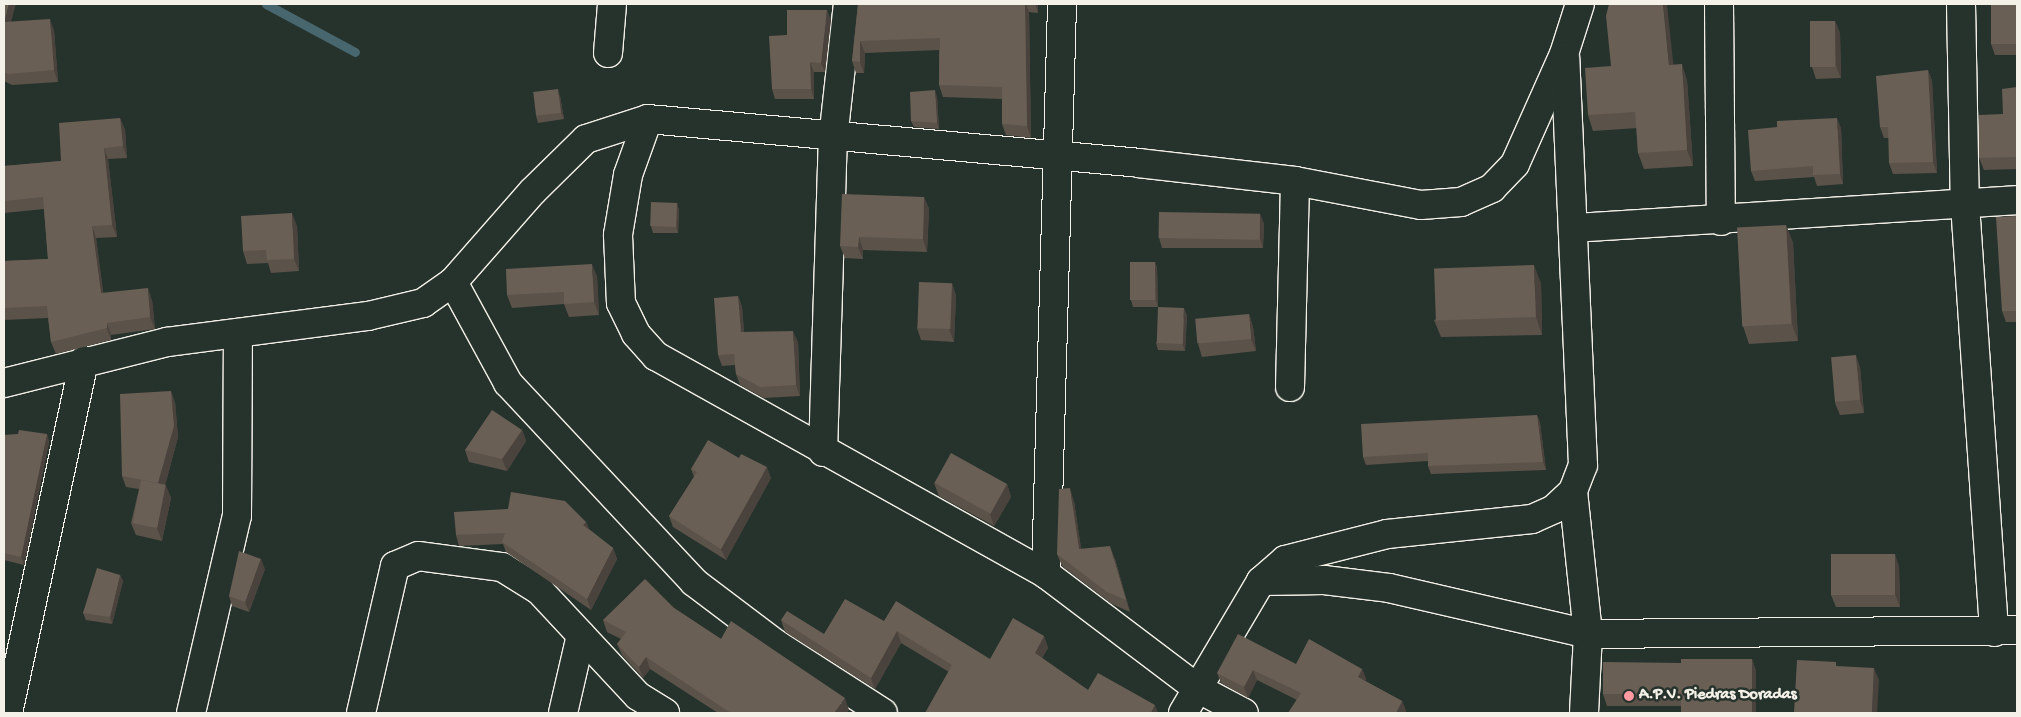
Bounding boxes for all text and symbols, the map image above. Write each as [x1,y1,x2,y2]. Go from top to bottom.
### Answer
place label: A.P.V. Piedras Doradas [1639,686,1797,706]
marker: A.P.V. Piedras Doradas [1623,690,1635,702]

